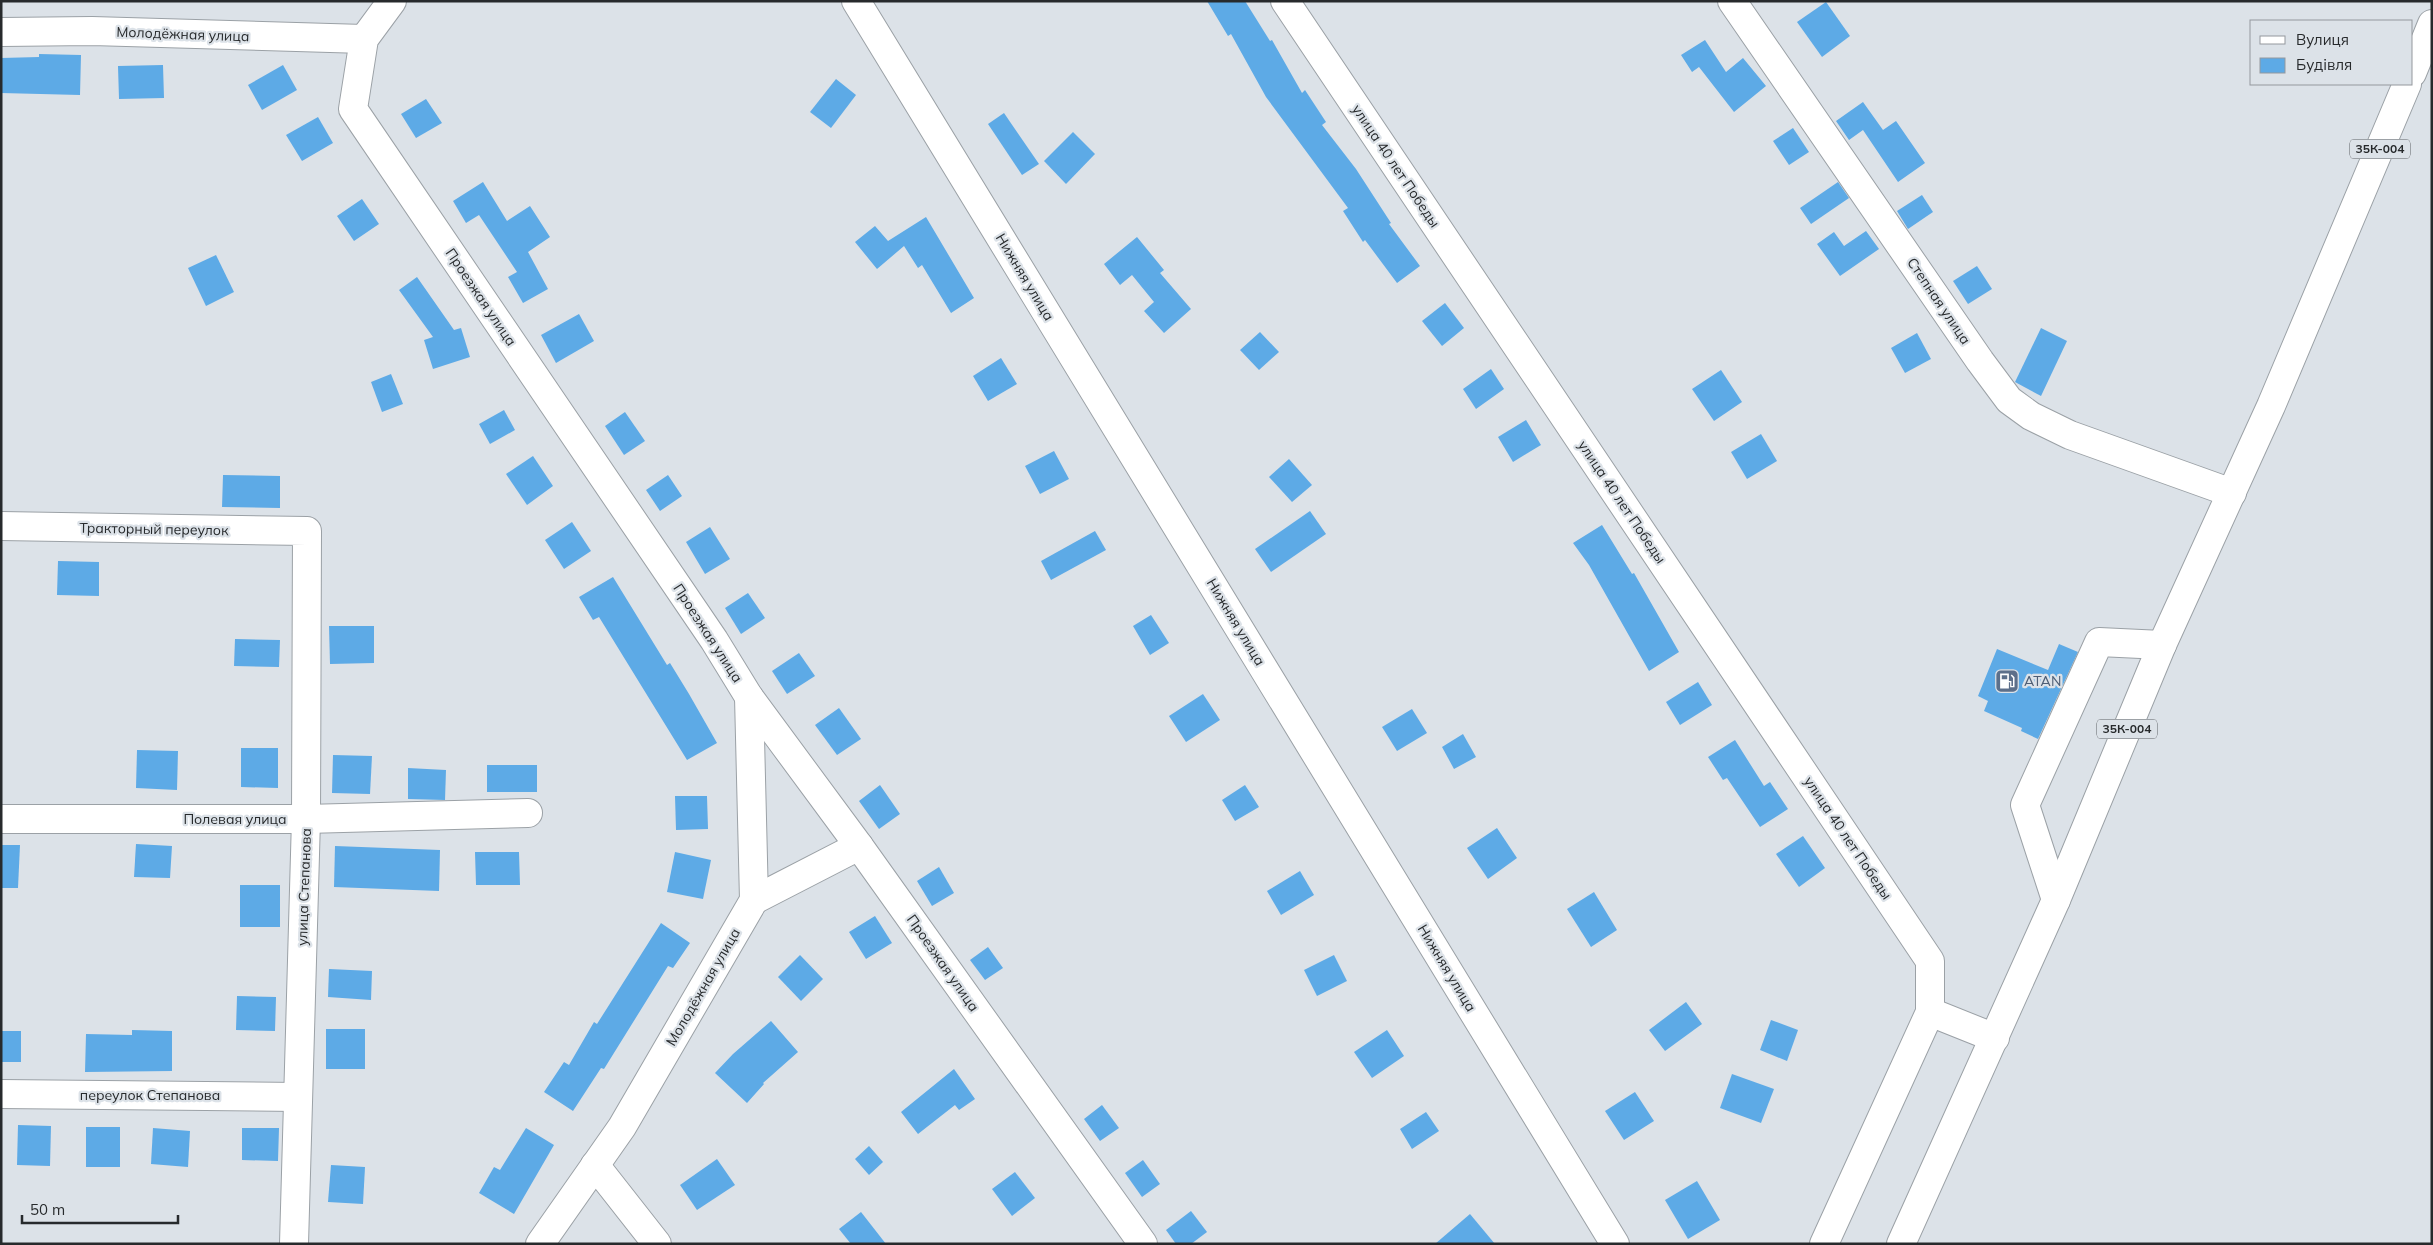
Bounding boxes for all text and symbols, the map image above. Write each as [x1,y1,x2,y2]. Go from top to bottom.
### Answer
legend [2250,20,2413,85]
street label: Молодёжная улица [116,23,250,45]
text: Вулиця [2296,30,2349,49]
text: Будівля [2296,55,2352,74]
street label: улица 40 лет Победы [1348,101,1444,231]
road number: 35К-004 [2350,140,2410,158]
street label: Нижняя улица [992,230,1058,324]
street label: Проезжая улица [442,245,520,349]
street label: Степная улица [1903,254,1975,348]
street label: улица 40 лет Победы [1574,437,1670,567]
street label: Тракторный переулок [79,519,229,539]
street label: Нижняя улица [1203,575,1269,669]
street label: Проезжая улица [669,580,747,686]
fuel station icon: ATAN [1994,668,2020,694]
place label: ATAN [2024,672,2061,690]
road number: 35К-004 [2097,720,2157,739]
street label: улица 40 лет Победы [1800,773,1896,903]
street label: Полевая улица [183,810,287,828]
street label: улица Степанова [293,828,315,946]
street label: Проезжая улица [903,911,983,1015]
street label: Нижняя улица [1414,921,1480,1015]
street label: Молодёжная улица [662,925,744,1049]
street label: переулок Степанова [80,1086,220,1104]
scale bar [22,1192,179,1224]
text: 50 m [30,1200,65,1219]

